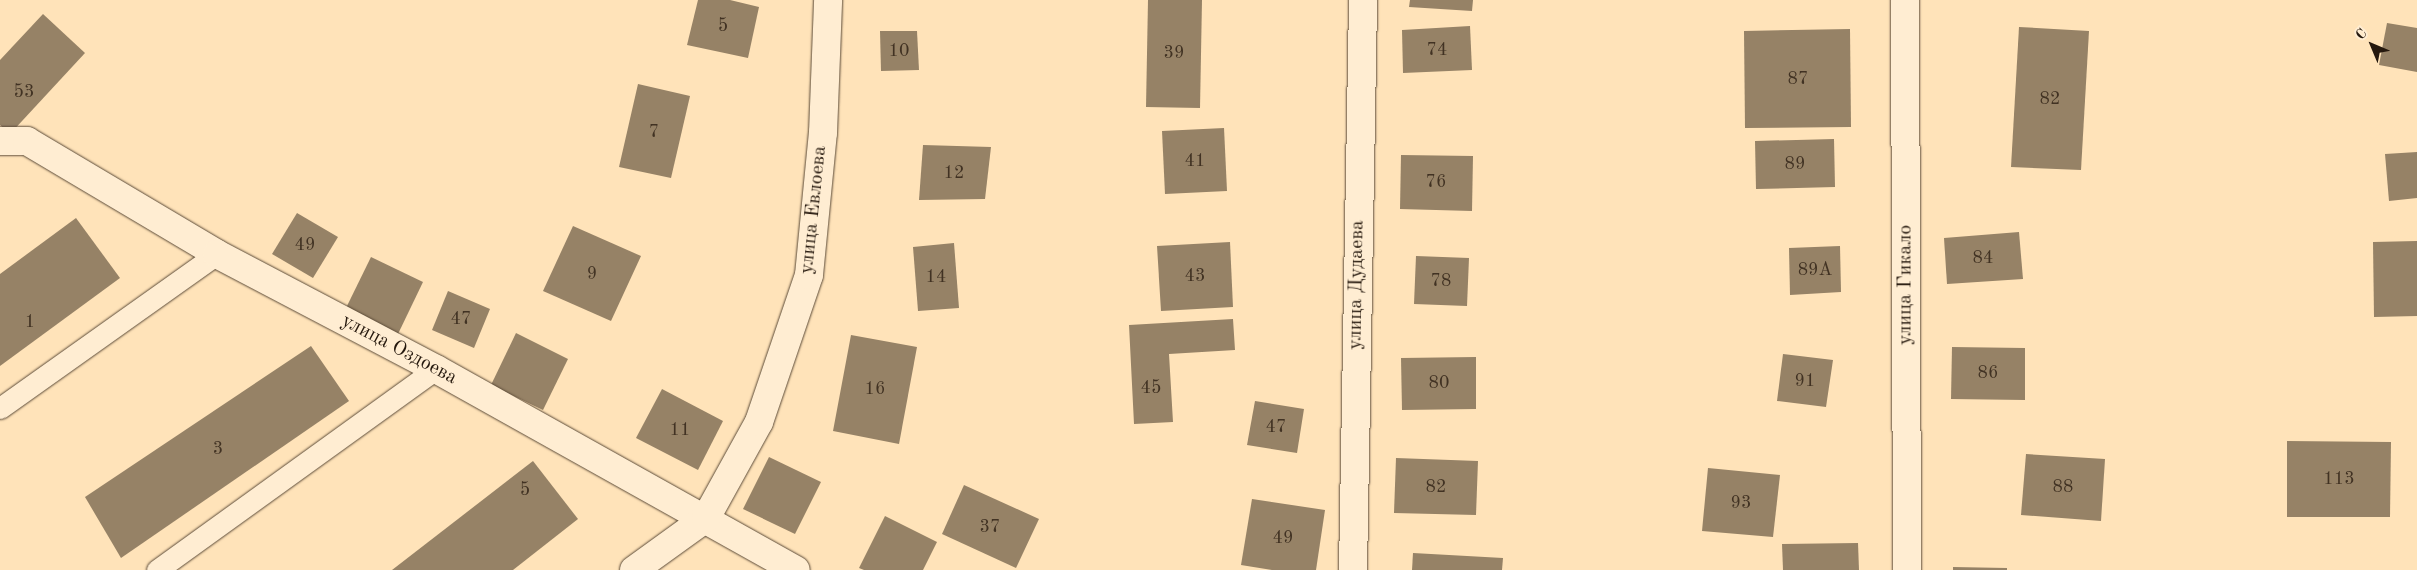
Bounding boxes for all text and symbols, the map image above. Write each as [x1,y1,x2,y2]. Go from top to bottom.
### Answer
house number: 5 [718,15,728,37]
north arrow [2347,20,2397,70]
text: С [2353,26,2370,43]
house number: 74 [1427,39,1447,61]
house number: 10 [889,40,909,62]
house number: 39 [1164,42,1184,64]
house number: 87 [1788,68,1808,90]
house number: 53 [14,81,34,103]
house number: 82 [2040,88,2060,110]
house number: 7 [649,121,659,143]
street label: улица Евлоева [795,145,833,275]
house number: 41 [1185,150,1205,172]
house number: 89 [1785,153,1805,175]
house number: 12 [944,162,964,184]
house number: 76 [1426,171,1446,193]
street label: улица Дудаева [1344,220,1370,350]
street label: улица Гикало [1894,225,1918,345]
house number: 49 [295,234,315,256]
house number: 84 [1973,247,1993,269]
house number: 89А [1798,259,1832,281]
house number: 9 [587,263,597,285]
house number: 43 [1185,265,1205,287]
house number: 14 [926,266,946,288]
house number: 78 [1431,270,1451,292]
house number: 47 [451,308,471,330]
street label: улица Оздоева [337,309,461,391]
house number: 1 [25,311,35,333]
house number: 86 [1978,362,1998,384]
house number: 91 [1795,370,1815,392]
house number: 80 [1429,372,1449,394]
house number: 45 [1141,377,1161,399]
house number: 16 [865,378,885,400]
house number: 47 [1266,416,1286,438]
house number: 11 [670,419,690,441]
house number: 3 [213,438,223,460]
house number: 113 [2323,468,2355,490]
house number: 82 [1426,476,1446,498]
house number: 88 [2053,476,2073,498]
house number: 5 [520,479,530,501]
house number: 93 [1731,492,1751,514]
house number: 37 [980,516,1000,538]
house number: 49 [1273,527,1293,549]

